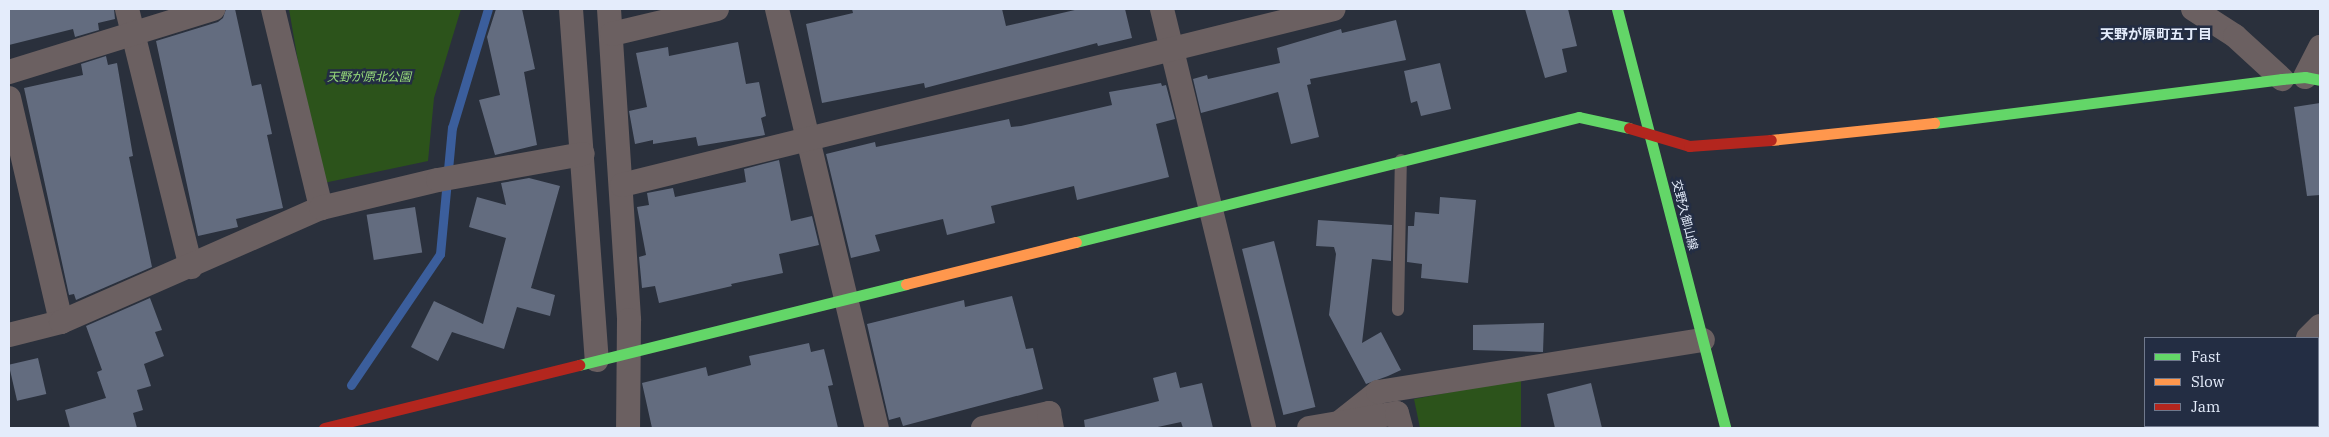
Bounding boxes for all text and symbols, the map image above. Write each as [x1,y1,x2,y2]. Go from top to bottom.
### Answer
district label: 天野が原町五丁目 [2100,26,2212,42]
park label: 天野が原北公園 [327,70,411,84]
street label: 交野久御山線 [1669,178,1701,252]
legend [2144,337,2319,427]
text: Fast [2191,347,2221,366]
text: Slow [2191,372,2224,391]
text: Jam [2191,397,2220,416]

